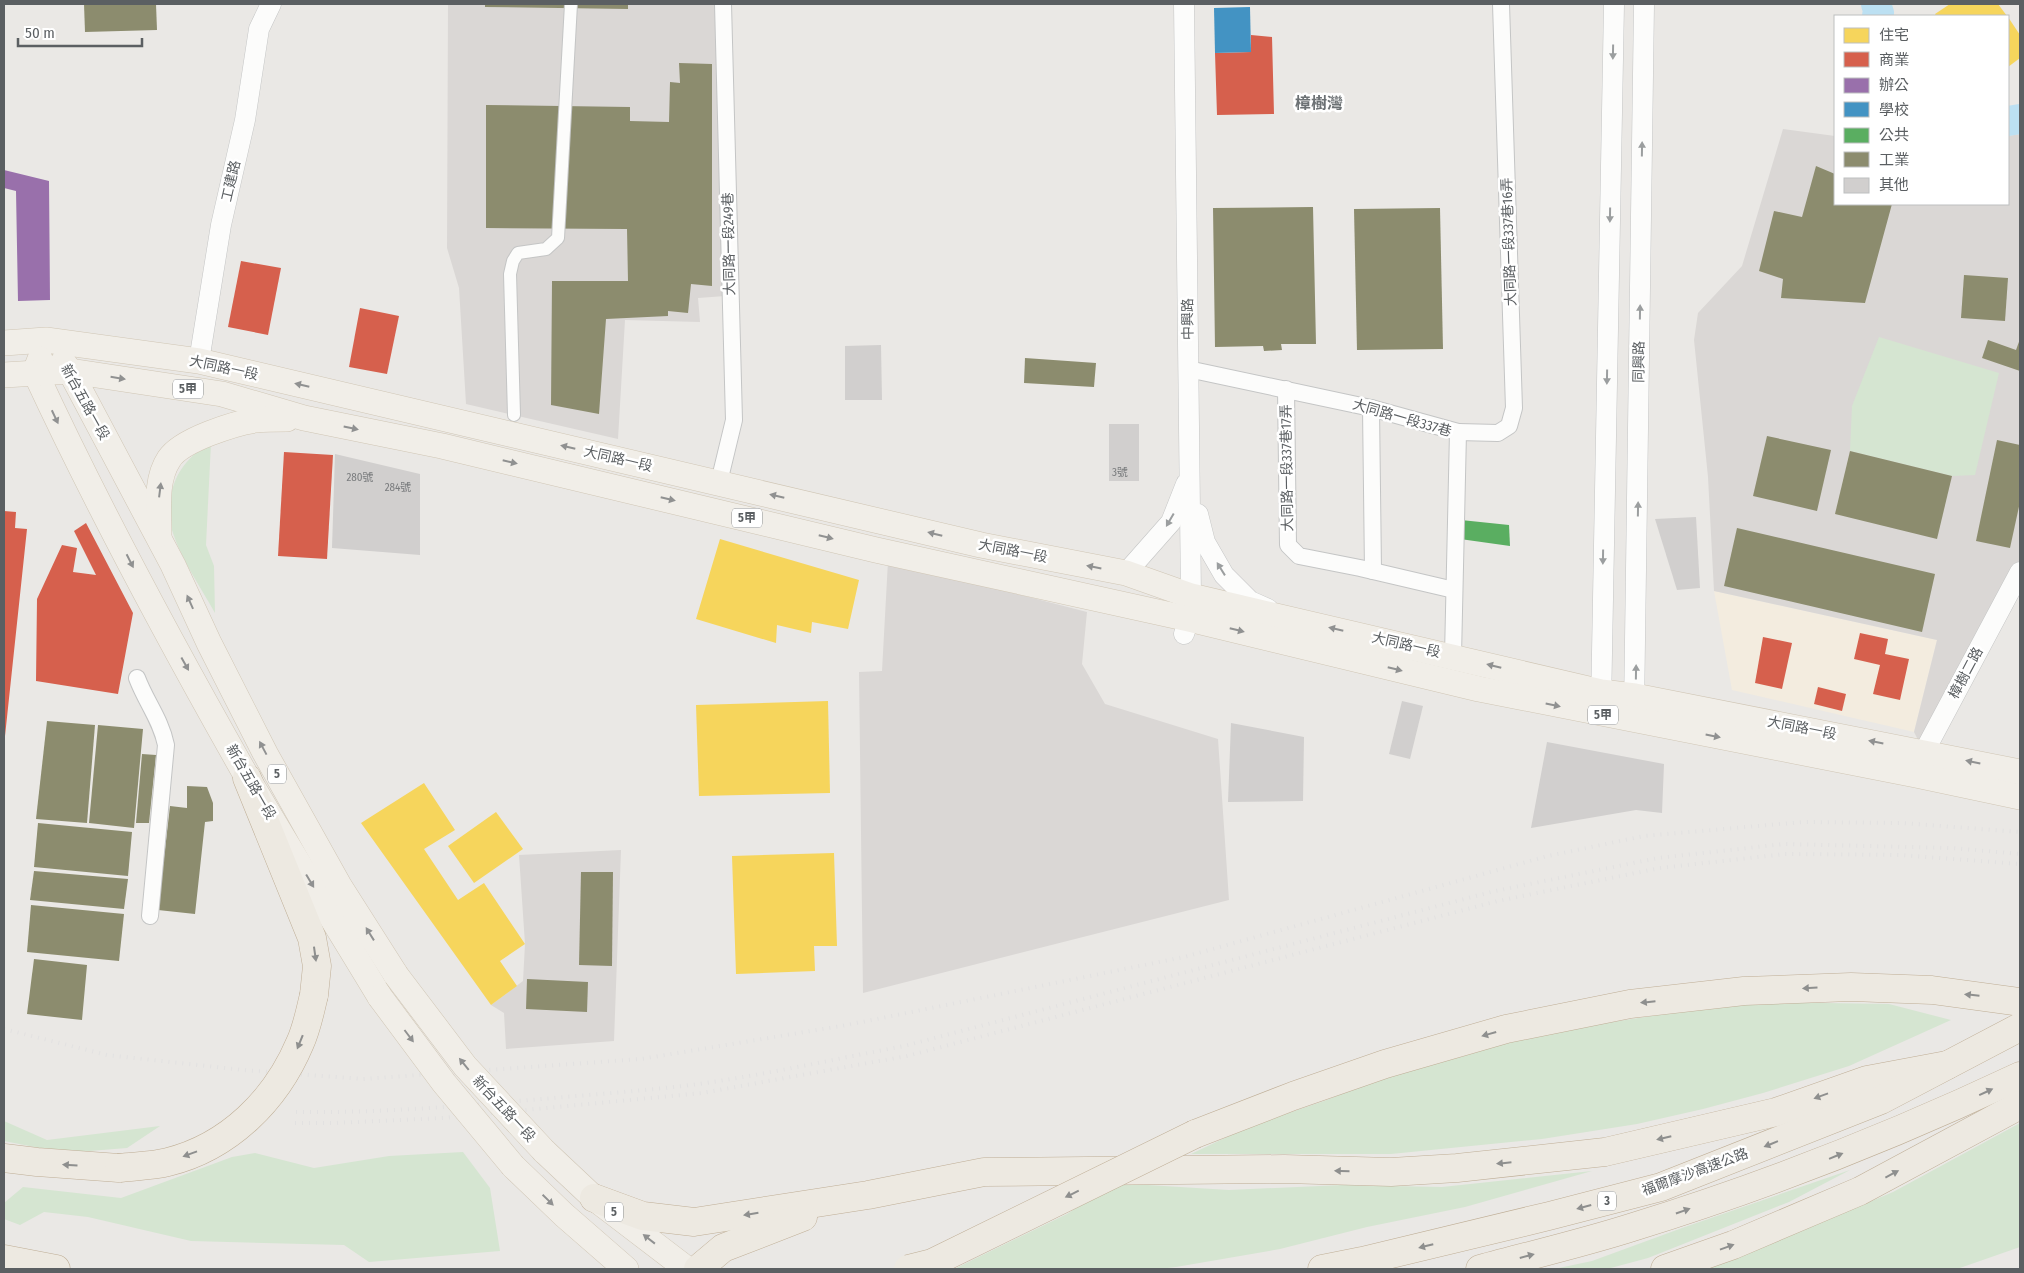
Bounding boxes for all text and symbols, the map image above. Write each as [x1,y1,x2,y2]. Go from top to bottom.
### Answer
scale bar [18,15,141,47]
legend [1834,15,2009,205]
text: 50 m [25,24,55,42]
text: 住宅 [1879,26,1909,44]
one-way arrow [1609,45,1617,61]
text: 商業 [1879,51,1909,69]
text: 辦公 [1879,76,1909,94]
district label: 樟樹灣 [1295,94,1343,113]
text: 學校 [1879,101,1909,119]
text: 公共 [1879,126,1909,144]
one-way arrow [1638,141,1646,157]
text: 工業 [1879,151,1909,169]
street label: 工建路 [218,159,244,203]
text: 其他 [1879,176,1909,194]
street label: 大同路一段337巷16弄 [1498,177,1520,307]
street label: 大同路一段249巷 [720,192,738,296]
one-way arrow [1606,207,1614,223]
street label: 中興路 [1179,298,1197,340]
one-way arrow [1636,304,1644,320]
street label: 同興路 [1630,341,1648,383]
street label: 大同路一段 [188,352,260,384]
street label: 新台五路一段 [57,361,113,443]
one-way arrow [1602,370,1610,386]
one-way arrow [110,375,126,383]
road number: 5甲 [173,379,203,398]
one-way arrow [294,381,309,389]
street label: 大同路一段337巷 [1351,396,1453,440]
street label: 大同路一段337巷17弄 [1277,404,1297,532]
one-way arrow [51,409,60,424]
one-way arrow [344,424,359,432]
one-way arrow [560,443,575,451]
street label: 大同路一段 [582,443,654,475]
one-way arrow [503,458,518,466]
house number: 3號 [1112,466,1128,479]
house number: 280號 [346,471,374,484]
house number: 284號 [385,481,411,494]
one-way arrow [156,482,164,498]
one-way arrow [770,492,785,500]
one-way arrow [661,495,676,503]
one-way arrow [1634,501,1642,517]
road number: 5甲 [732,508,762,528]
one-way arrow [1166,513,1175,527]
one-way arrow [928,530,943,538]
one-way arrow [819,533,834,541]
street label: 大同路一段 [977,536,1049,566]
one-way arrow [1599,550,1607,566]
one-way arrow [126,554,134,568]
one-way arrow [1087,563,1102,571]
one-way arrow [1216,563,1225,576]
one-way arrow [186,595,194,609]
one-way arrow [1328,625,1343,633]
one-way arrow [1229,627,1244,635]
street label: 大同路一段 [1370,629,1442,661]
street label: 樟樹二路 [1945,644,1987,702]
one-way arrow [181,657,189,672]
one-way arrow [1486,662,1501,670]
one-way arrow [1632,664,1640,680]
one-way arrow [1387,665,1402,673]
one-way arrow [1546,701,1562,709]
road number: 5甲 [1588,706,1618,724]
street label: 大同路一段 [1766,713,1838,743]
one-way arrow [1705,732,1721,740]
one-way arrow [1868,738,1884,746]
street label: 新台五路一段 [223,741,279,823]
one-way arrow [258,741,267,754]
one-way arrow [1965,758,1980,766]
road number: 5 [268,764,286,784]
one-way arrow [305,874,314,887]
one-way arrow [365,927,374,941]
one-way arrow [311,946,319,962]
one-way arrow [1802,985,1818,993]
one-way arrow [1964,991,1980,999]
one-way arrow [1640,998,1656,1006]
one-way arrow [404,1029,415,1042]
one-way arrow [1481,1031,1496,1039]
one-way arrow [296,1035,304,1050]
one-way arrow [458,1058,469,1071]
street label: 新台五路一段 [469,1072,539,1146]
one-way arrow [1979,1088,1993,1096]
one-way arrow [1813,1092,1828,1100]
one-way arrow [1657,1134,1672,1142]
one-way arrow [1764,1140,1778,1148]
street label: 福爾摩沙高速公路 [1639,1145,1751,1199]
one-way arrow [182,1151,197,1158]
one-way arrow [1829,1151,1843,1159]
one-way arrow [1496,1159,1512,1167]
one-way arrow [62,1160,78,1168]
one-way arrow [1334,1166,1350,1174]
one-way arrow [1884,1170,1899,1178]
one-way arrow [1065,1190,1079,1198]
road number: 3 [1598,1192,1616,1210]
one-way arrow [542,1194,554,1206]
road number: 5 [605,1202,623,1222]
one-way arrow [1576,1203,1592,1211]
one-way arrow [1676,1206,1691,1214]
one-way arrow [742,1210,758,1218]
one-way arrow [643,1234,656,1245]
one-way arrow [1419,1242,1434,1250]
one-way arrow [1720,1243,1735,1250]
one-way arrow [1520,1252,1535,1260]

